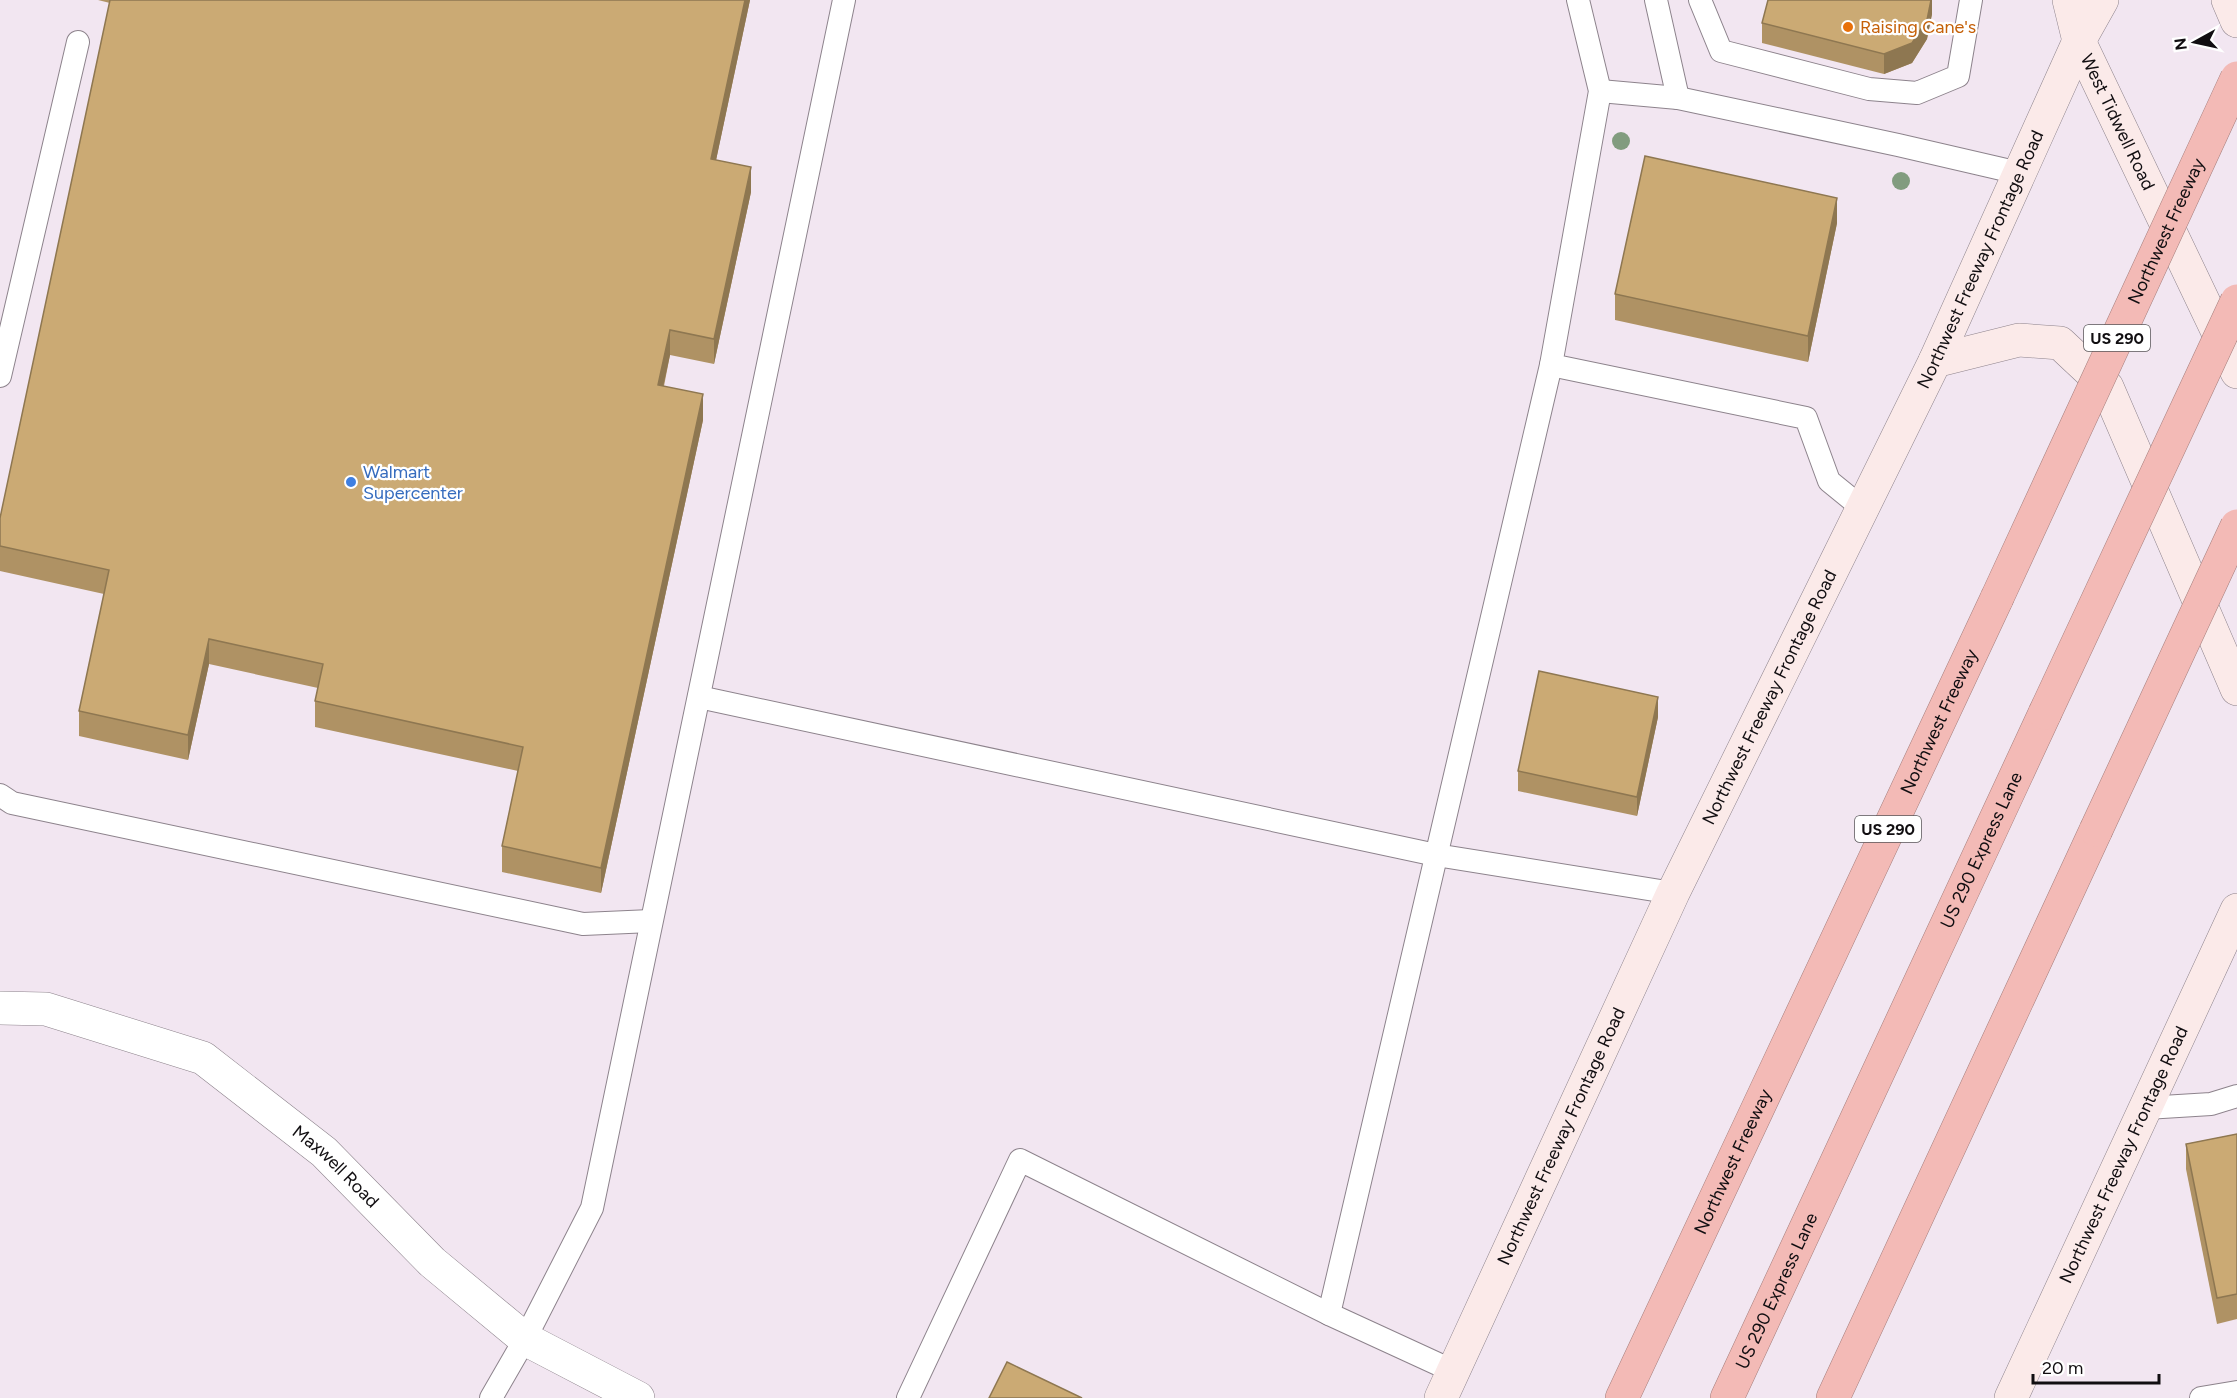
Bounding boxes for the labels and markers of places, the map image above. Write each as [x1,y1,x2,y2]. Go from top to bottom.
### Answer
place label: Raising Cane's [1860,16,1976,38]
marker: Raising Cane's [1841,20,1855,34]
place label: Walmart Supercenter [363,461,463,504]
marker: Walmart Supercenter [344,475,358,489]

